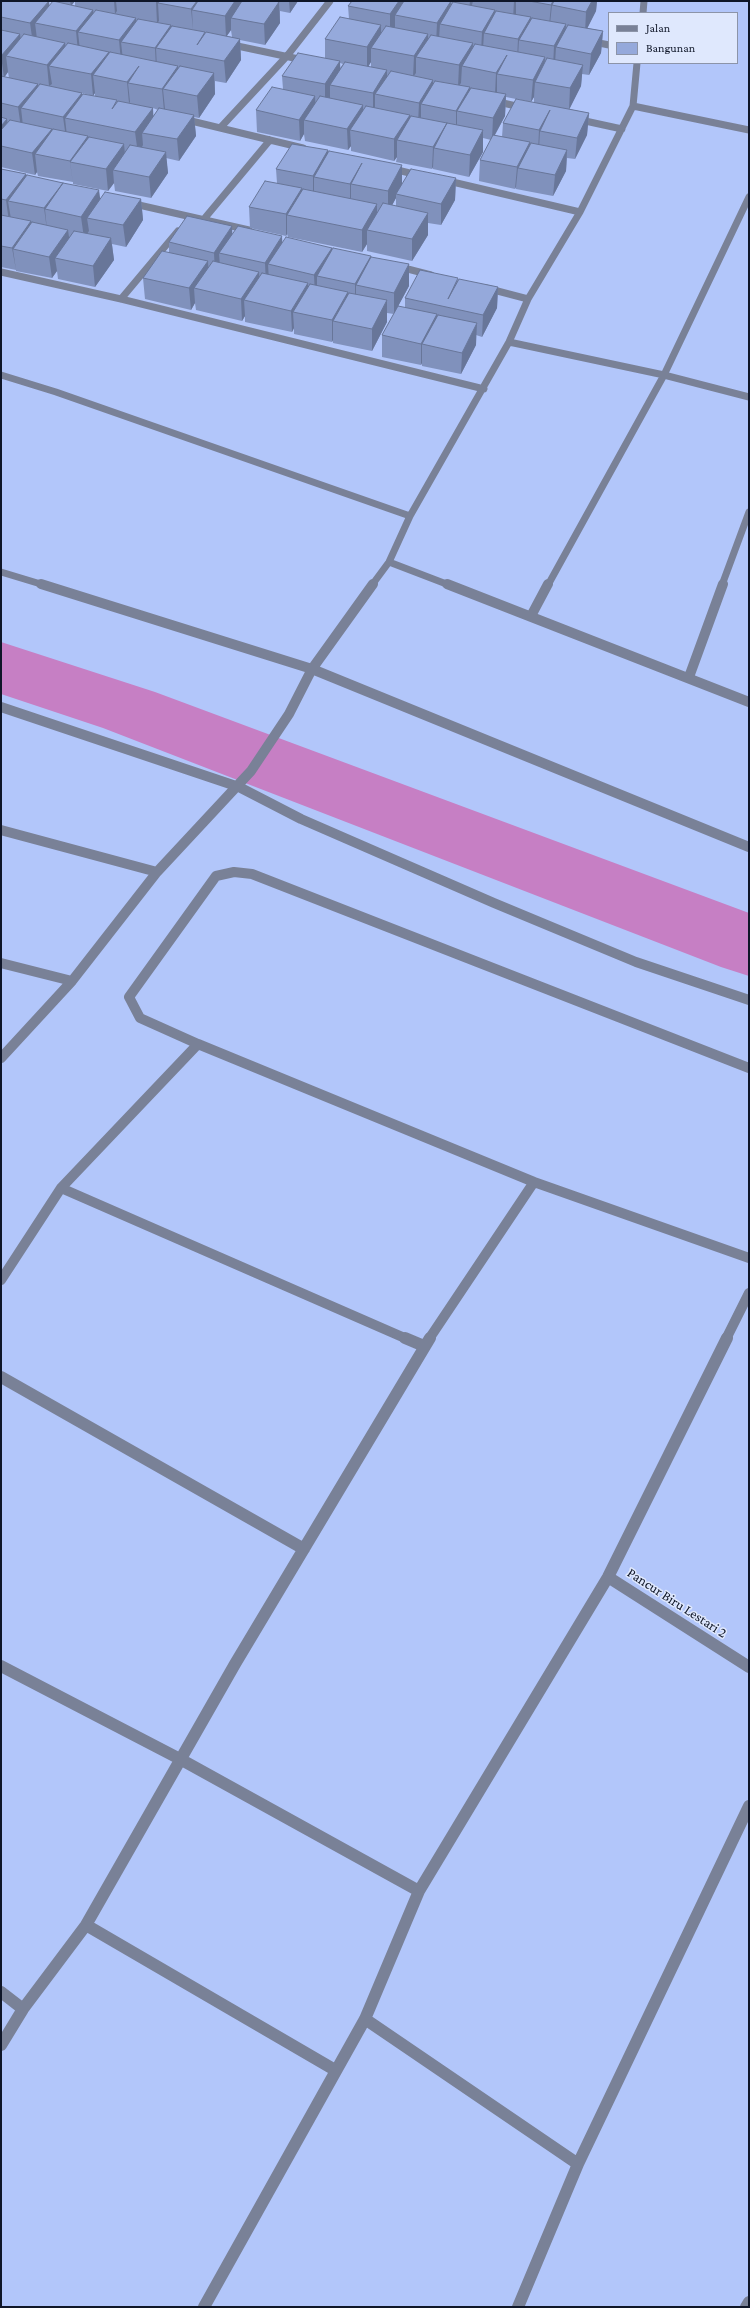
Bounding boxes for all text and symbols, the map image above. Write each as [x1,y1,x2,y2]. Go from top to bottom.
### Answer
legend [608,12,738,64]
text: Jalan [646,21,670,35]
text: Bangunan [646,41,695,55]
street label: Pancur Biru Lestari 2 [624,1564,730,1642]

